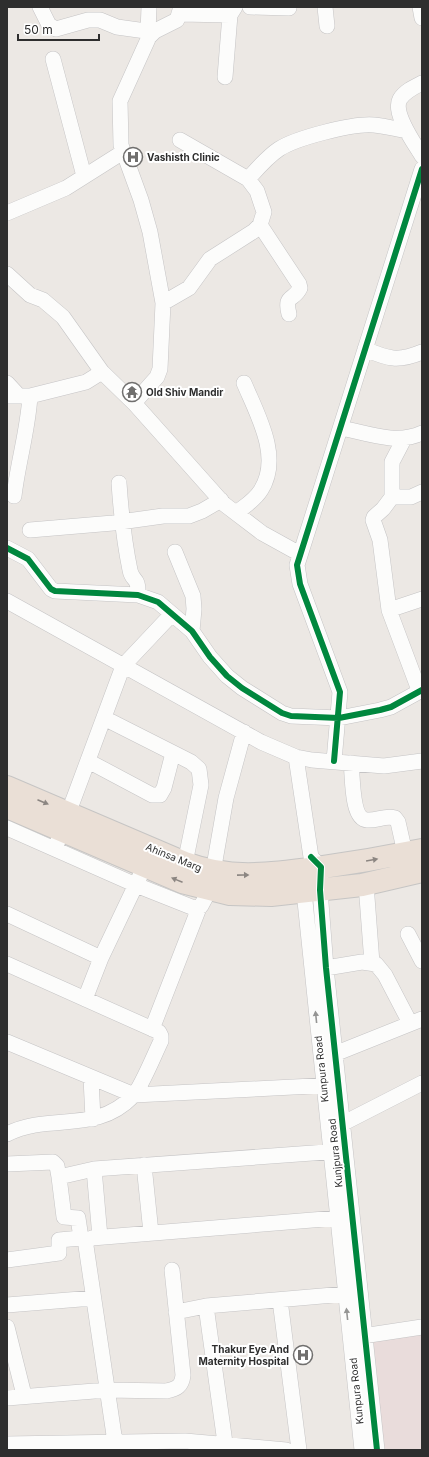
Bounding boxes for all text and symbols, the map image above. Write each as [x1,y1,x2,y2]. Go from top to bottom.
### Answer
scale bar [18,16,99,42]
text: 50 m [24,22,53,37]
hospital icon: Vashisth Clinic [122,146,144,168]
place label: Vashisth Clinic [147,151,220,163]
temple icon: Old Shiv Mandir [121,381,143,403]
place label: Old Shiv Mandir [146,386,223,398]
one-way arrow [37,800,49,806]
street label: Ahinsa Marg [144,840,204,874]
one-way arrow [366,857,378,863]
one-way arrow [237,871,249,878]
one-way arrow [171,876,183,882]
one-way arrow [313,1011,319,1024]
street label: Kunpura Road [312,1035,330,1103]
street label: Kunjpura Road [325,1118,345,1188]
one-way arrow [344,1308,351,1320]
place label: Thakur Eye And Maternity Hospital [199,1343,289,1368]
hospital icon: Thakur Eye And Maternity Hospital [292,1344,314,1366]
street label: Kunpura Road [347,1357,365,1425]

